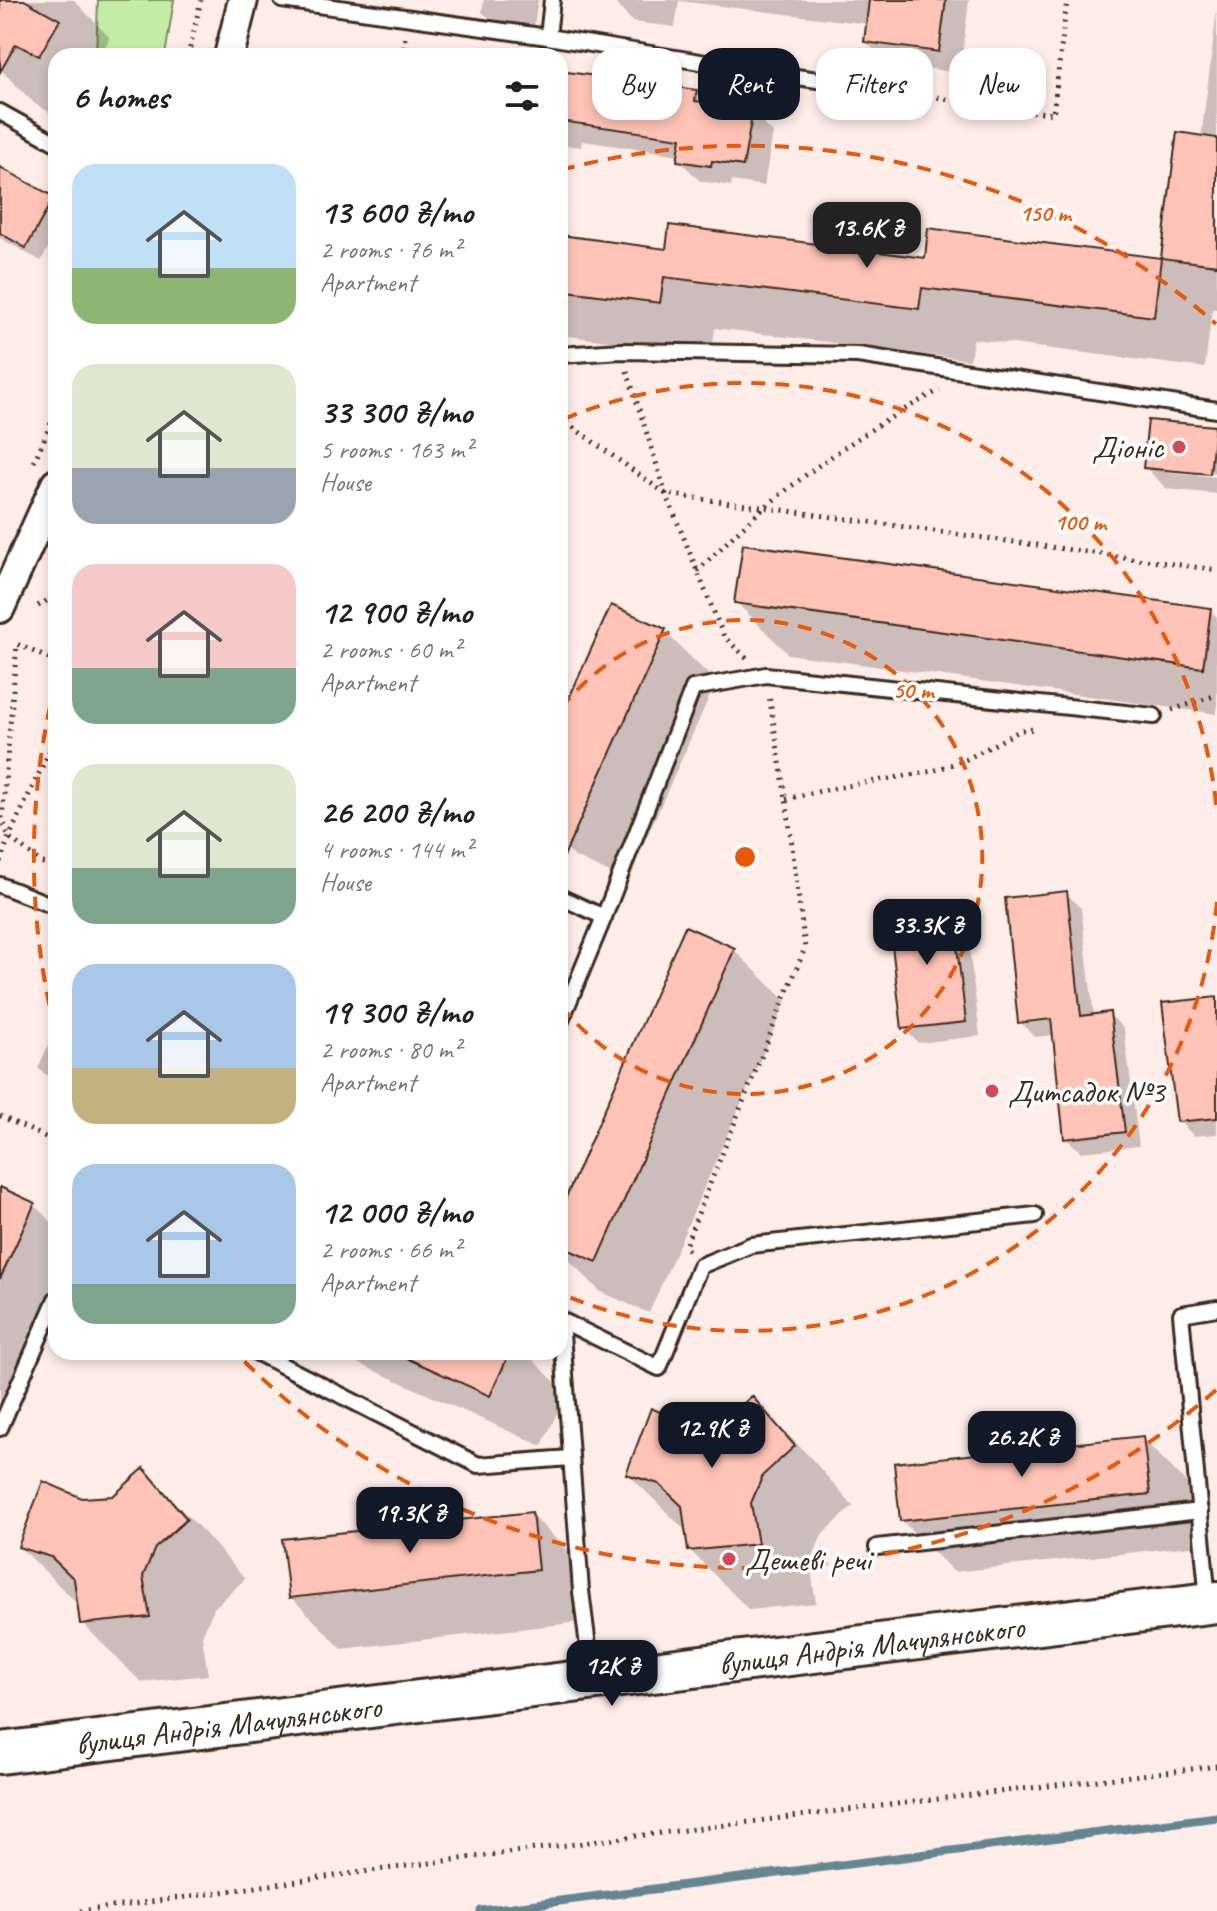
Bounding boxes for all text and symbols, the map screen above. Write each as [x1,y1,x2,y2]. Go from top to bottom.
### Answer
chip: Buy [592,48,682,120]
chip: Rent [698,48,800,120]
chip: Filters [816,48,933,120]
chip: New [949,48,1046,120]
icon: filters [500,74,544,118]
text: 6 homes [72,75,169,118]
text: 13 600 ₴/mo [320,190,473,233]
icon: home [136,196,232,292]
text: 150 m [1019,198,1073,228]
pin: 13.6K ₴ [793,202,941,270]
text: 13.6K ₴ [831,211,903,244]
text: 2 rooms · 76 m² [320,233,461,266]
text: Apartment [320,266,416,299]
text: 33 300 ₴/mo [320,390,472,433]
icon: home [136,396,232,492]
place label: Діоніс [1092,427,1165,468]
text: 5 rooms · 163 m² [320,433,472,466]
marker: Діоніс [1170,438,1188,456]
text: House [320,466,371,499]
text: 100 m [1054,507,1108,537]
text: 12 900 ₴/mo [320,590,472,633]
icon: home [136,596,232,692]
text: 2 rooms · 60 m² [320,633,461,666]
text: Apartment [320,666,416,699]
text: 50 m [893,675,936,705]
text: 26 200 ₴/mo [320,790,473,833]
icon: home [136,796,232,892]
text: 4 rooms · 144 m² [320,833,472,866]
centre of rings [731,843,759,871]
text: House [320,866,371,899]
pin: 33.3K ₴ [853,899,1001,967]
text: 33.3K ₴ [891,908,963,941]
text: 19 300 ₴/mo [320,990,472,1033]
icon: home [136,996,232,1092]
text: 2 rooms · 80 m² [320,1033,461,1066]
text: Apartment [320,1066,416,1099]
place label: Дитсадок №3 [1008,1071,1167,1112]
marker: Дитсадок №3 [983,1082,1001,1100]
text: 12 000 ₴/mo [320,1190,472,1233]
icon: home [136,1196,232,1292]
text: 2 rooms · 66 m² [320,1233,461,1266]
text: Apartment [320,1266,416,1299]
pin: 12.9K ₴ [638,1402,786,1470]
text: 12.9K ₴ [676,1411,748,1444]
pin: 26.2K ₴ [948,1411,1096,1479]
text: 26.2K ₴ [986,1420,1058,1453]
pin: 19.3K ₴ [336,1487,484,1555]
text: 19.3K ₴ [374,1496,446,1529]
place label: Дешеві речі [745,1539,875,1580]
marker: Дешеві речі [720,1550,738,1568]
street label: вулиця Андрія Мачулянського [716,1605,1028,1684]
pin: 12K ₴ [556,1640,668,1708]
text: 12K ₴ [585,1649,639,1682]
street label: вулиця Андрія Мачулянського [73,1685,385,1764]

